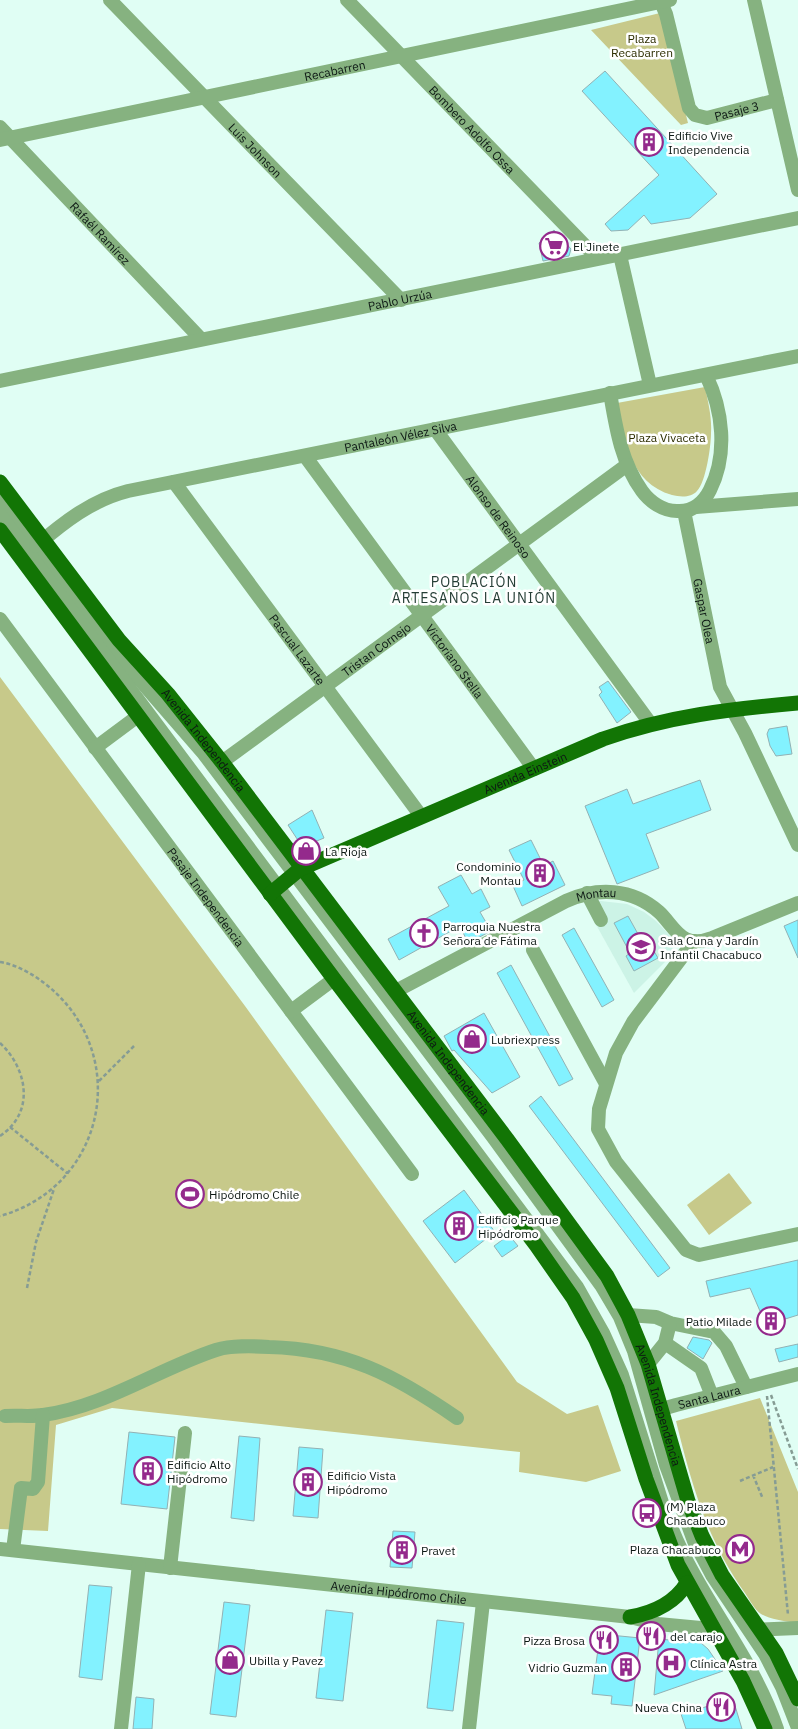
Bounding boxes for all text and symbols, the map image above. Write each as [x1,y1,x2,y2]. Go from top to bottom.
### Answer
park label: Plaza Recabarren [611,31,673,60]
street label: Recabarren [303,56,367,84]
street label: Bombero Adolfo Ossa [426,82,519,177]
street label: Pasaje 3 [713,97,760,123]
street label: Luis Johnson [226,120,285,181]
building icon: Edificio Vive Independencia [634,127,664,157]
place label: Edificio Vive Independencia [668,128,750,157]
street label: Rafaél Ramírez [67,198,134,268]
supermarket icon: El Jinete [539,231,569,261]
place label: El Jinete [573,239,620,254]
street label: Pablo Urzúa [367,285,434,313]
street label: Pantaleón Vélez Silva [343,417,458,455]
park label: Plaza Vivaceta [628,430,706,445]
street label: Alonso de Reinoso [463,472,534,561]
district label: POBLACIÓN ARTESANOS LA UNIÓN [392,572,556,607]
street label: Gaspar Olea [690,577,719,645]
street label: Pascual Lazarte [267,611,329,688]
street label: Tristan Cornejo [339,619,414,679]
street label: Victoriano Stella [423,621,487,701]
street label: Avenida Independencia [159,685,250,795]
street label: Avenida Einstein [481,748,569,797]
shop icon: La Rioja [291,836,321,866]
street label: Pasaje Independencia [165,844,248,950]
place label: La Rioja [325,844,368,859]
building icon: Condominio Montau [525,858,555,888]
place label: Condominio Montau [456,859,521,888]
street label: Montau [574,884,617,904]
church icon: Parroquia Nuestra Señora de Fátima [409,918,439,948]
place label: Parroquia Nuestra Señora de Fátima [443,919,541,948]
school or university icon: Sala Cuna y Jardín Infantil Chacabuco [626,932,656,962]
place label: Sala Cuna y Jardín Infantil Chacabuco [660,933,762,962]
street label: Avenida Independencia [405,1007,494,1118]
shop icon: Lubriexpress [457,1024,487,1054]
place label: Lubriexpress [491,1032,560,1047]
sports icon: Hipódromo Chile [175,1179,205,1209]
place label: Hipódromo Chile [209,1187,300,1202]
building icon: Edificio Parque Hipódromo [444,1211,474,1241]
place label: Edificio Parque Hipódromo [478,1212,559,1241]
building icon: Patio Milade [756,1306,786,1336]
place label: Patio Milade [686,1314,752,1329]
street label: Avenida Independencia [633,1341,685,1468]
street label: Santa Laura [676,1381,742,1412]
building icon: Edificio Alto Hipódromo [133,1456,163,1486]
place label: Edificio Alto Hipódromo [167,1457,231,1486]
building icon: Edificio Vista Hipódromo [293,1467,323,1497]
place label: Edificio Vista Hipódromo [327,1468,397,1497]
bus stop icon: (M) Plaza Chacabuco [632,1498,662,1528]
place label: (M) Plaza Chacabuco [666,1499,726,1528]
metro station icon: Plaza Chacabuco [725,1534,755,1564]
building icon: Pravet [387,1535,417,1565]
place label: Plaza Chacabuco [630,1542,721,1557]
place label: Pravet [421,1543,455,1558]
street label: Avenida Hipódromo Chile [330,1577,468,1607]
restaurant icon: del carajo [636,1621,666,1651]
restaurant icon: Pizza Brosa [589,1625,619,1655]
place label: del carajo [670,1629,723,1644]
place label: Pizza Brosa [523,1633,586,1648]
shop icon: Ubilla y Pavez [215,1645,245,1675]
hospital icon: Clínica Astra [656,1648,686,1678]
building icon: Vidrio Guzman [611,1652,641,1682]
place label: Ubilla y Pavez [249,1653,323,1668]
place label: Clínica Astra [690,1656,758,1671]
place label: Vidrio Guzman [528,1660,607,1675]
restaurant icon: Nueva China [706,1692,736,1722]
place label: Nueva China [635,1700,703,1715]

